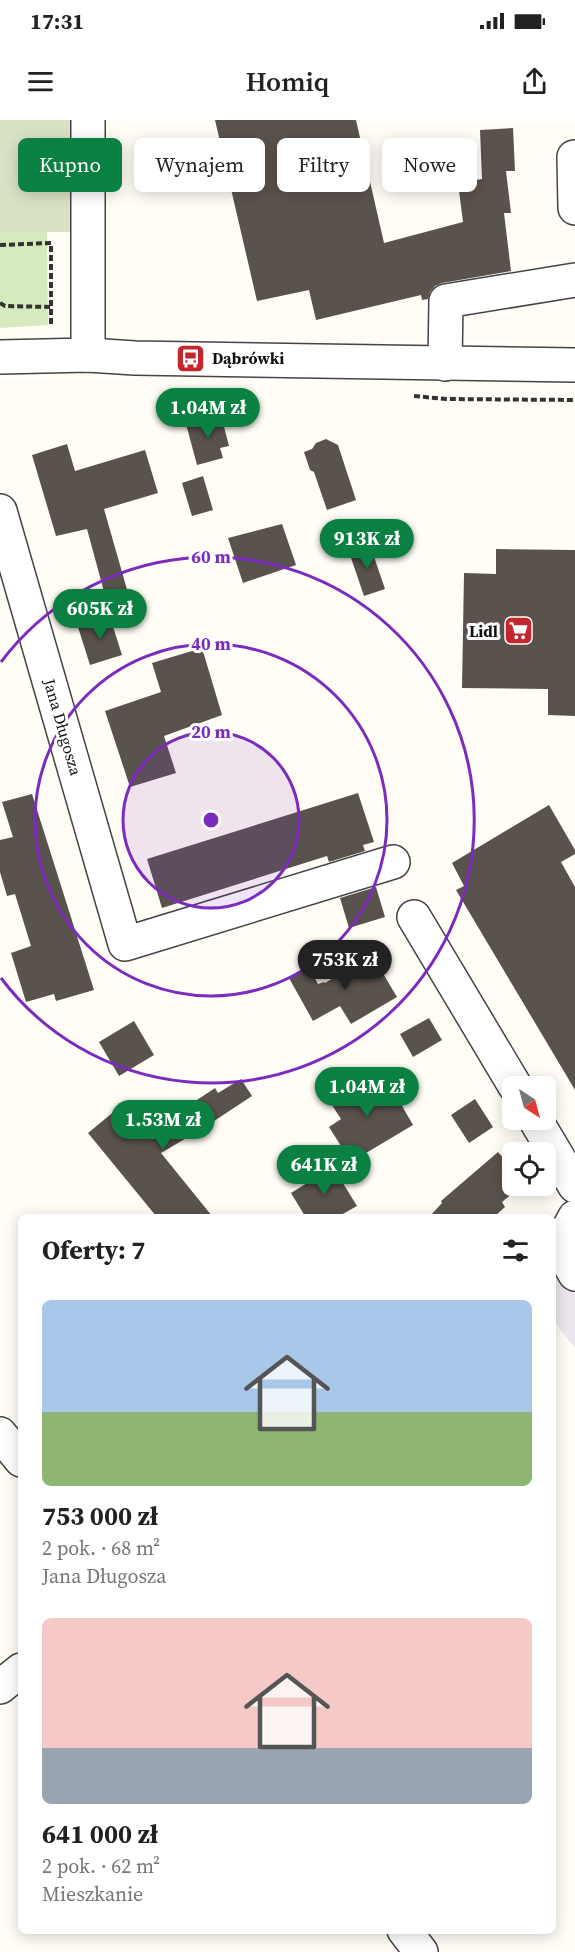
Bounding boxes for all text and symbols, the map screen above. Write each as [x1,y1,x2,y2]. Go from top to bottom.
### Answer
text: 17:31 [30,6,84,36]
text: Homiq [246,63,329,100]
icon: menu [24,65,57,98]
icon: share [518,65,551,98]
chip: Kupno [18,138,122,192]
chip: Wynajem [134,138,265,192]
chip: Filtry [277,138,370,192]
chip: Nowe [382,138,477,192]
bus stop icon: Dąbrówki [175,342,207,374]
place label: Dąbrówki [212,347,284,369]
pin: 1.04M zł [146,388,270,439]
text: 1.04M zł [170,393,246,421]
pin: 913K zł [312,519,422,570]
text: 913K zł [334,524,400,552]
text: 60 m [191,544,231,569]
pin: 605K zł [45,589,155,640]
text: 605K zł [67,594,133,622]
supermarket icon: Lidl [503,615,535,647]
place label: Lidl [469,620,498,642]
text: 40 m [191,631,231,656]
street label: Jana Długosza [38,675,88,779]
text: 20 m [191,719,231,744]
centre of rings [201,810,221,830]
pin: 753K zł [290,940,400,991]
text: 753K zł [312,945,378,973]
pin: 1.04M zł [305,1067,429,1118]
text: 1.04M zł [329,1072,405,1100]
north arrow [502,1076,556,1130]
map controls [502,1076,556,1196]
pin: 1.53M zł [101,1100,225,1151]
text: 1.53M zł [125,1105,201,1133]
button: locate [502,1142,556,1196]
pin: 641K zł [269,1145,379,1196]
text: 641K zł [291,1150,357,1178]
text: Oferty: 7 [42,1232,145,1268]
icon: filters [499,1234,532,1267]
icon: home [233,1339,341,1447]
text: 753 000 zł [42,1498,158,1534]
text: 2 pok. · 68 m² [42,1534,160,1562]
text: Jana Długosza [42,1562,166,1590]
icon: home [233,1657,341,1765]
text: 641 000 zł [42,1816,158,1852]
text: 2 pok. · 62 m² [42,1852,160,1880]
text: Mieszkanie [42,1880,143,1908]

